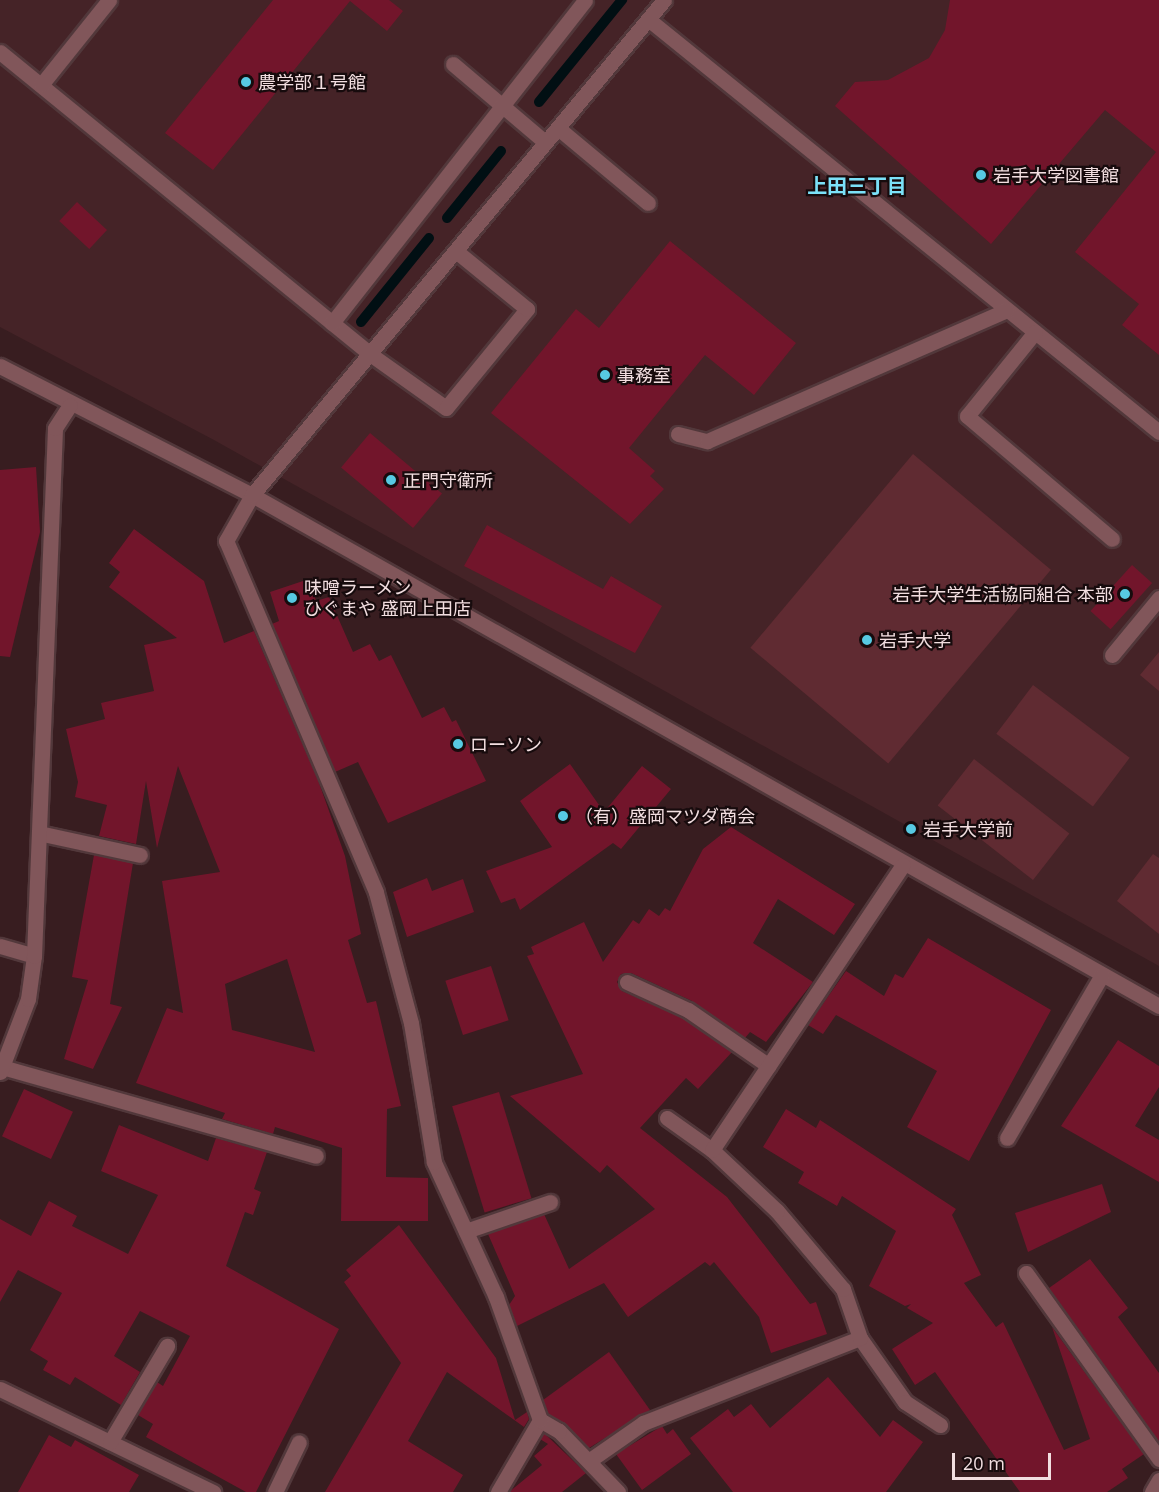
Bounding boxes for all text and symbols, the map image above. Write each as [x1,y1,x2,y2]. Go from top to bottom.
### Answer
place label: 農学部１号館 [258,71,366,93]
marker: 農学部１号館 [239,75,253,89]
place label: 岩手大学図書館 [993,164,1119,186]
marker: 岩手大学図書館 [974,168,988,182]
district label: 上田三丁目 [807,173,907,197]
place label: 事務室 [617,364,671,386]
marker: 事務室 [598,368,612,382]
place label: 正門守衛所 [403,469,493,491]
marker: 正門守衛所 [384,473,398,487]
place label: 味噌ラーメン ひぐまや 盛岡上田店 [304,577,471,620]
place label: 岩手大学生活協同組合 本部 [892,583,1113,605]
marker: 岩手大学生活協同組合 本部 [1118,587,1132,601]
marker: 味噌ラーメン ひぐまや 盛岡上田店 [285,591,299,605]
place label: 岩手大学 [879,629,951,651]
marker: 岩手大学 [860,633,874,647]
place label: ローソン [470,733,542,755]
marker: ローソン [451,737,465,751]
place label: （有）盛岡マツダ商会 [575,805,755,827]
marker: （有）盛岡マツダ商会 [556,809,570,823]
place label: 岩手大学前 [923,818,1013,840]
marker: 岩手大学前 [904,822,918,836]
scale bar [955,1441,1054,1479]
text: 20 m [963,1451,1005,1475]

